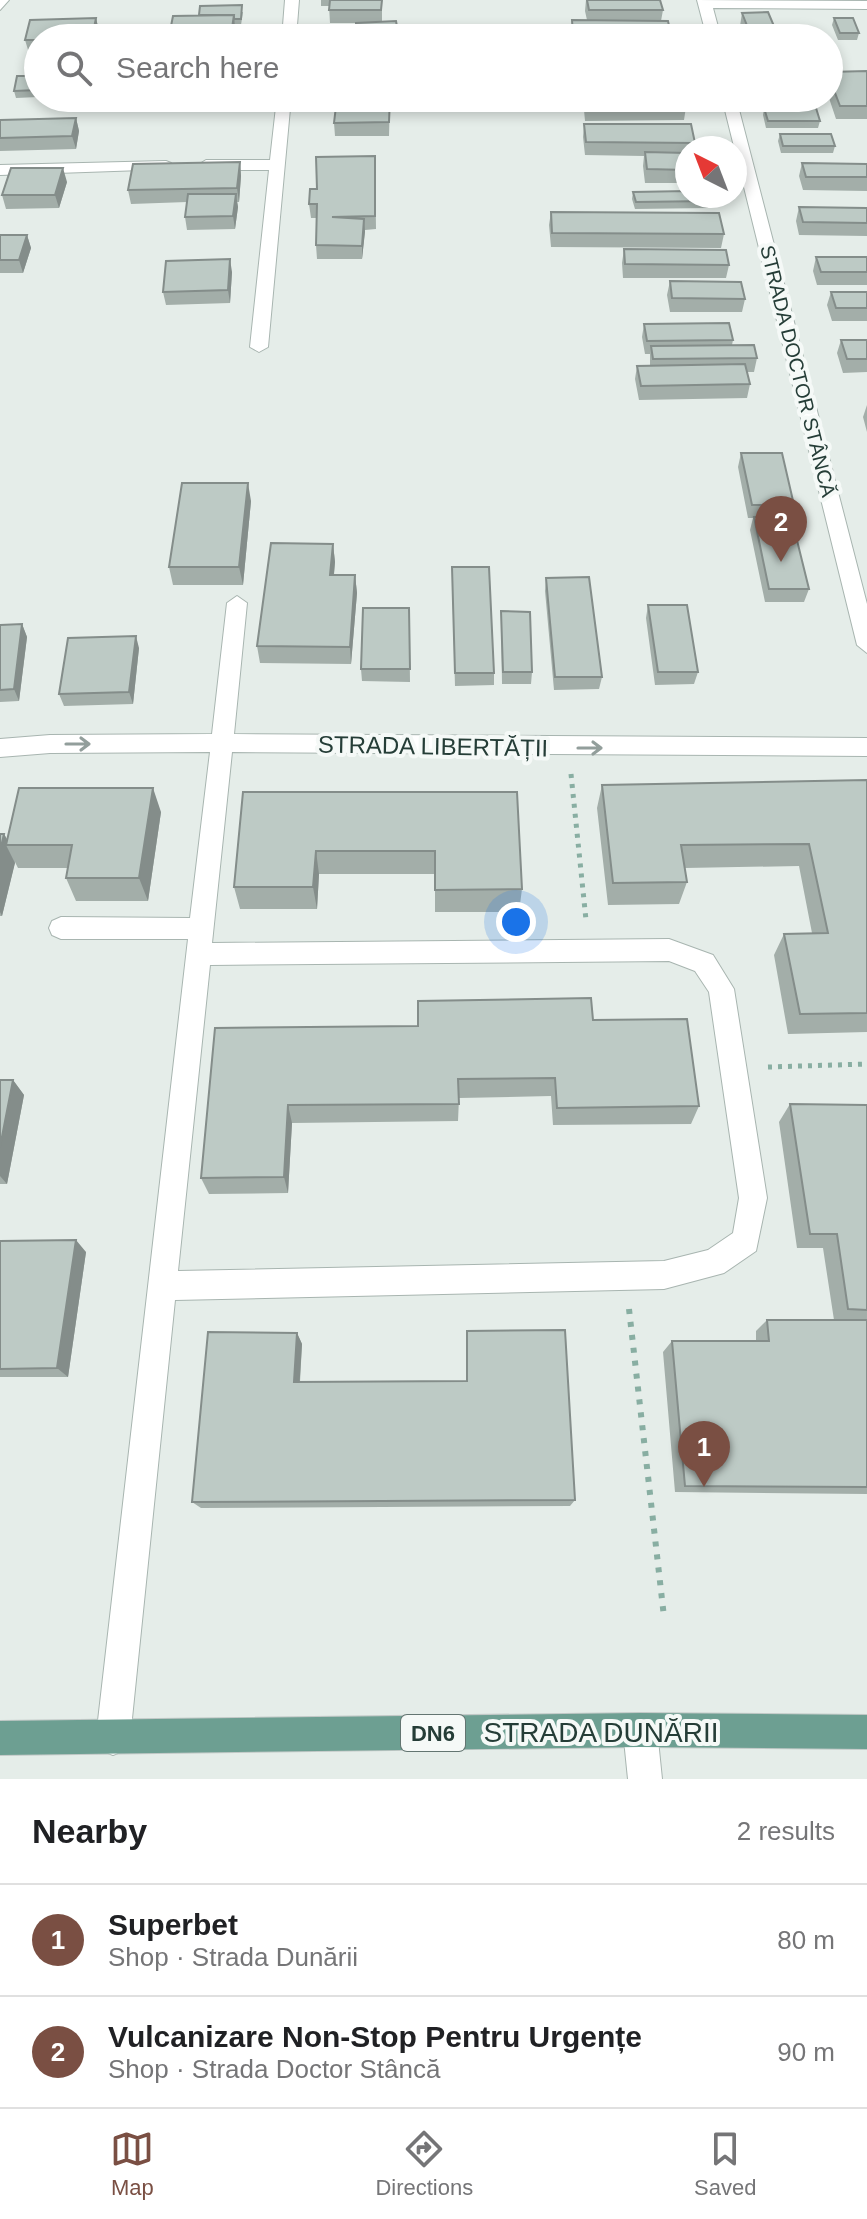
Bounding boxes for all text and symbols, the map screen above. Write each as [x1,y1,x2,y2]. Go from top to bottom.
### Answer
search box [24,24,843,112]
icon: search [52,46,96,90]
text: Search here [116,51,279,84]
north arrow [675,136,747,208]
street label: STRADA DOCTOR STÂNCĂ [756,243,840,500]
pin: 2 [755,496,807,562]
street label: STRADA LIBERTĂȚII [318,730,548,762]
one-way arrow [64,736,91,752]
one-way arrow [576,740,603,756]
your location [496,902,536,942]
pin: 1 [678,1421,730,1487]
road number: DN6 [401,1715,465,1751]
street label: STRADA DUNĂRII [484,1717,718,1748]
text: Nearby [32,1812,147,1850]
text: 2 results [737,1816,835,1846]
text: Superbet [108,1908,238,1941]
text: 1 [51,1925,65,1955]
text: 80 m [777,1925,835,1955]
text: Shop · Strada Dunării [108,1942,358,1972]
text: Vulcanizare Non-Stop Pentru Urgențe [108,2020,642,2053]
text: 2 [51,2037,65,2067]
text: 90 m [777,2037,835,2067]
text: Shop · Strada Doctor Stâncă [108,2054,440,2084]
tab: Map [110,2127,154,2201]
tab: Directions [375,2127,473,2201]
tab: Saved [694,2127,757,2201]

